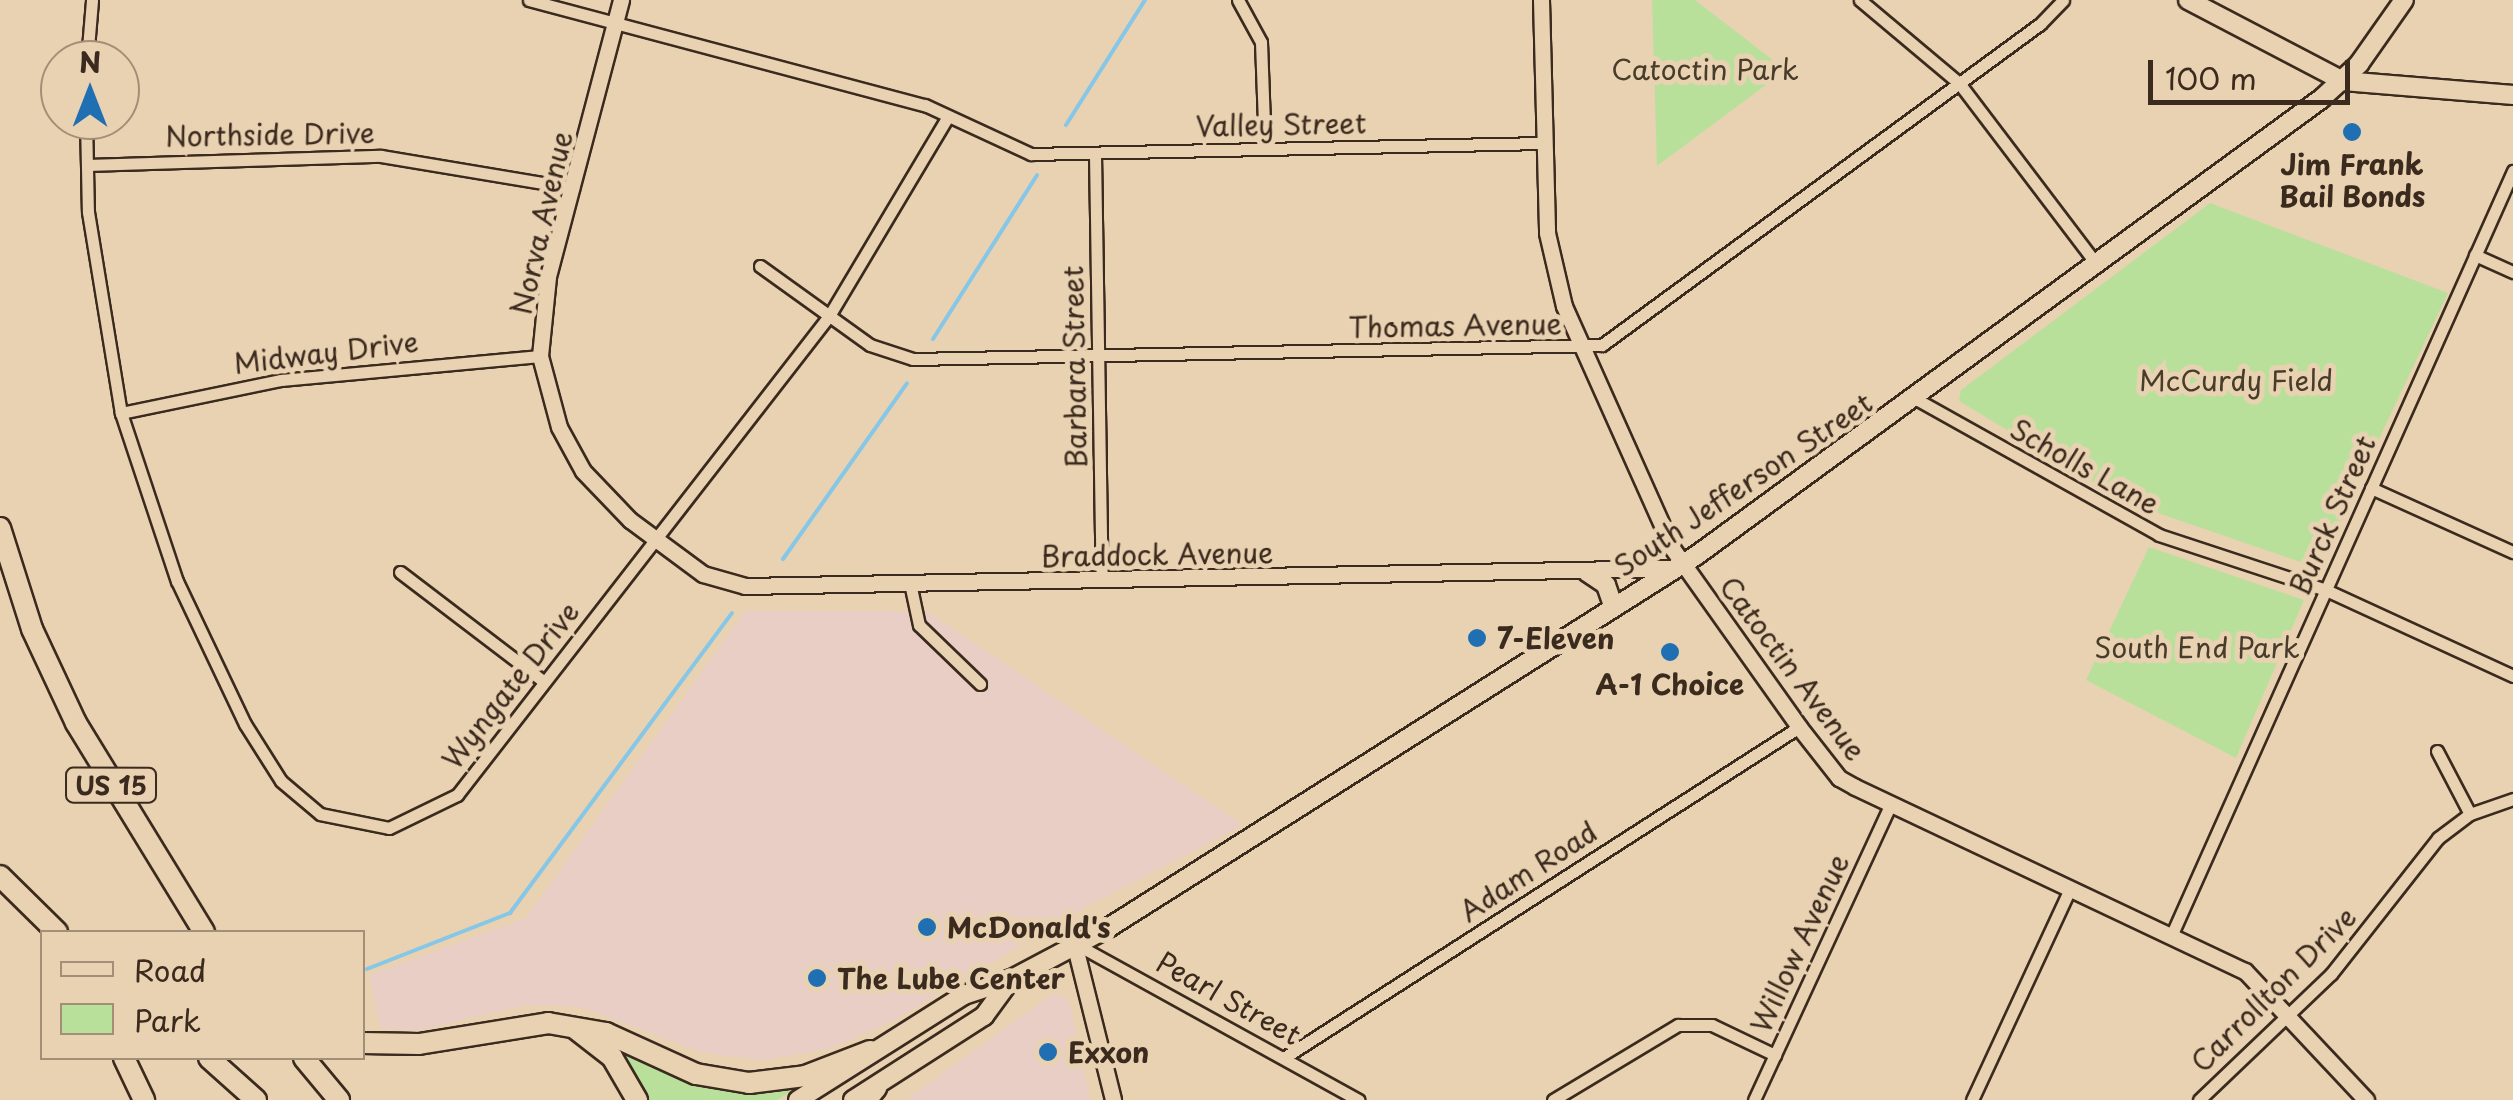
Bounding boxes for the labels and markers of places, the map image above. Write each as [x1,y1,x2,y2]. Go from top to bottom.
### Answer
marker: Jim Frank Bail Bonds [2341,121,2363,143]
place label: Jim Frank Bail Bonds [2278,147,2426,213]
place label: 7-Eleven [1497,621,1614,655]
marker: 7-Eleven [1466,627,1488,649]
marker: A-1 Choice [1659,641,1681,663]
place label: A-1 Choice [1595,667,1745,701]
place label: McDonald's [947,910,1111,944]
marker: McDonald's [916,916,938,938]
place label: The Lube Center [837,961,1067,995]
marker: The Lube Center [806,967,828,989]
place label: Exxon [1068,1035,1149,1069]
marker: Exxon [1037,1041,1059,1063]

